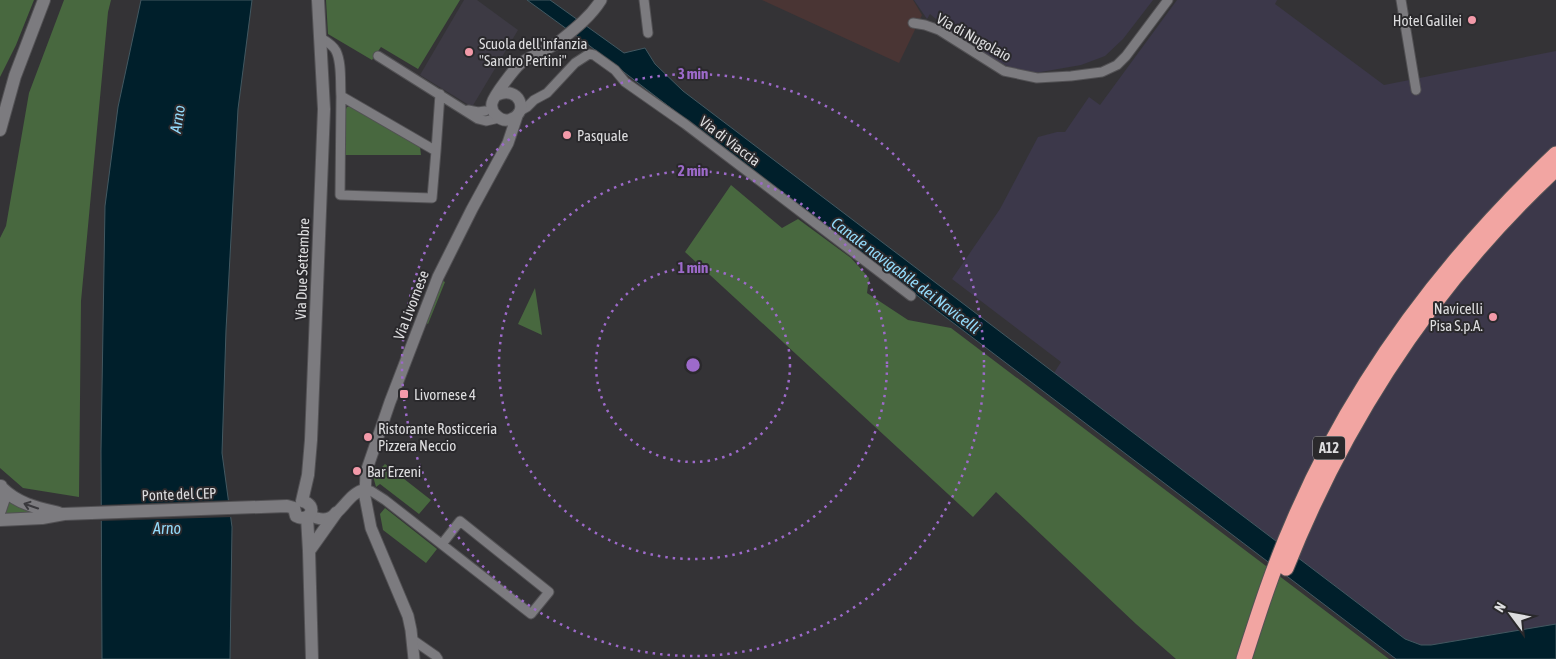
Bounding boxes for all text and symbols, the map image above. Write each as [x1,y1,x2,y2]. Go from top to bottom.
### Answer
street label: Via di Nugolaio [933,9,1015,65]
place label: Hotel Galilei [1393,12,1462,29]
marker: Hotel Galilei [1466,14,1478,26]
place label: Scuola dell'infanzia "Sandro Pertini" [479,35,587,69]
marker: Scuola dell'infanzia "Sandro Pertini" [463,46,475,58]
text: 3 min [678,65,708,82]
water label: Arno [166,104,188,135]
street label: Via di Viaccia [696,113,764,169]
place label: Pasquale [577,127,628,144]
marker: Pasquale [561,129,573,141]
text: 2 min [678,162,708,179]
water label: Canale navigabile dei Navicelli [828,213,984,338]
street label: Via Due Settembre [292,218,312,320]
text: 1 min [678,259,708,276]
street label: Via Livornese [390,268,432,342]
place label: Navicelli Pisa S.p.A. [1429,300,1483,334]
marker: Navicelli Pisa S.p.A. [1487,311,1499,323]
centre of rings [684,356,702,374]
place label: Livornese 4 [414,386,476,403]
marker: Livornese 4 [398,388,410,400]
place label: Ristorante Rosticceria Pizzera Neccio [378,420,497,454]
marker: Ristorante Rosticceria Pizzera Neccio [362,431,374,443]
road number: A12 [1313,436,1345,459]
place label: Bar Erzeni [367,463,421,480]
marker: Bar Erzeni [351,465,363,477]
street label: Ponte del CEP [141,484,217,504]
one-way arrow [24,500,40,510]
water label: Arno [152,519,181,537]
north arrow [1486,589,1536,639]
text: N [1491,599,1509,615]

